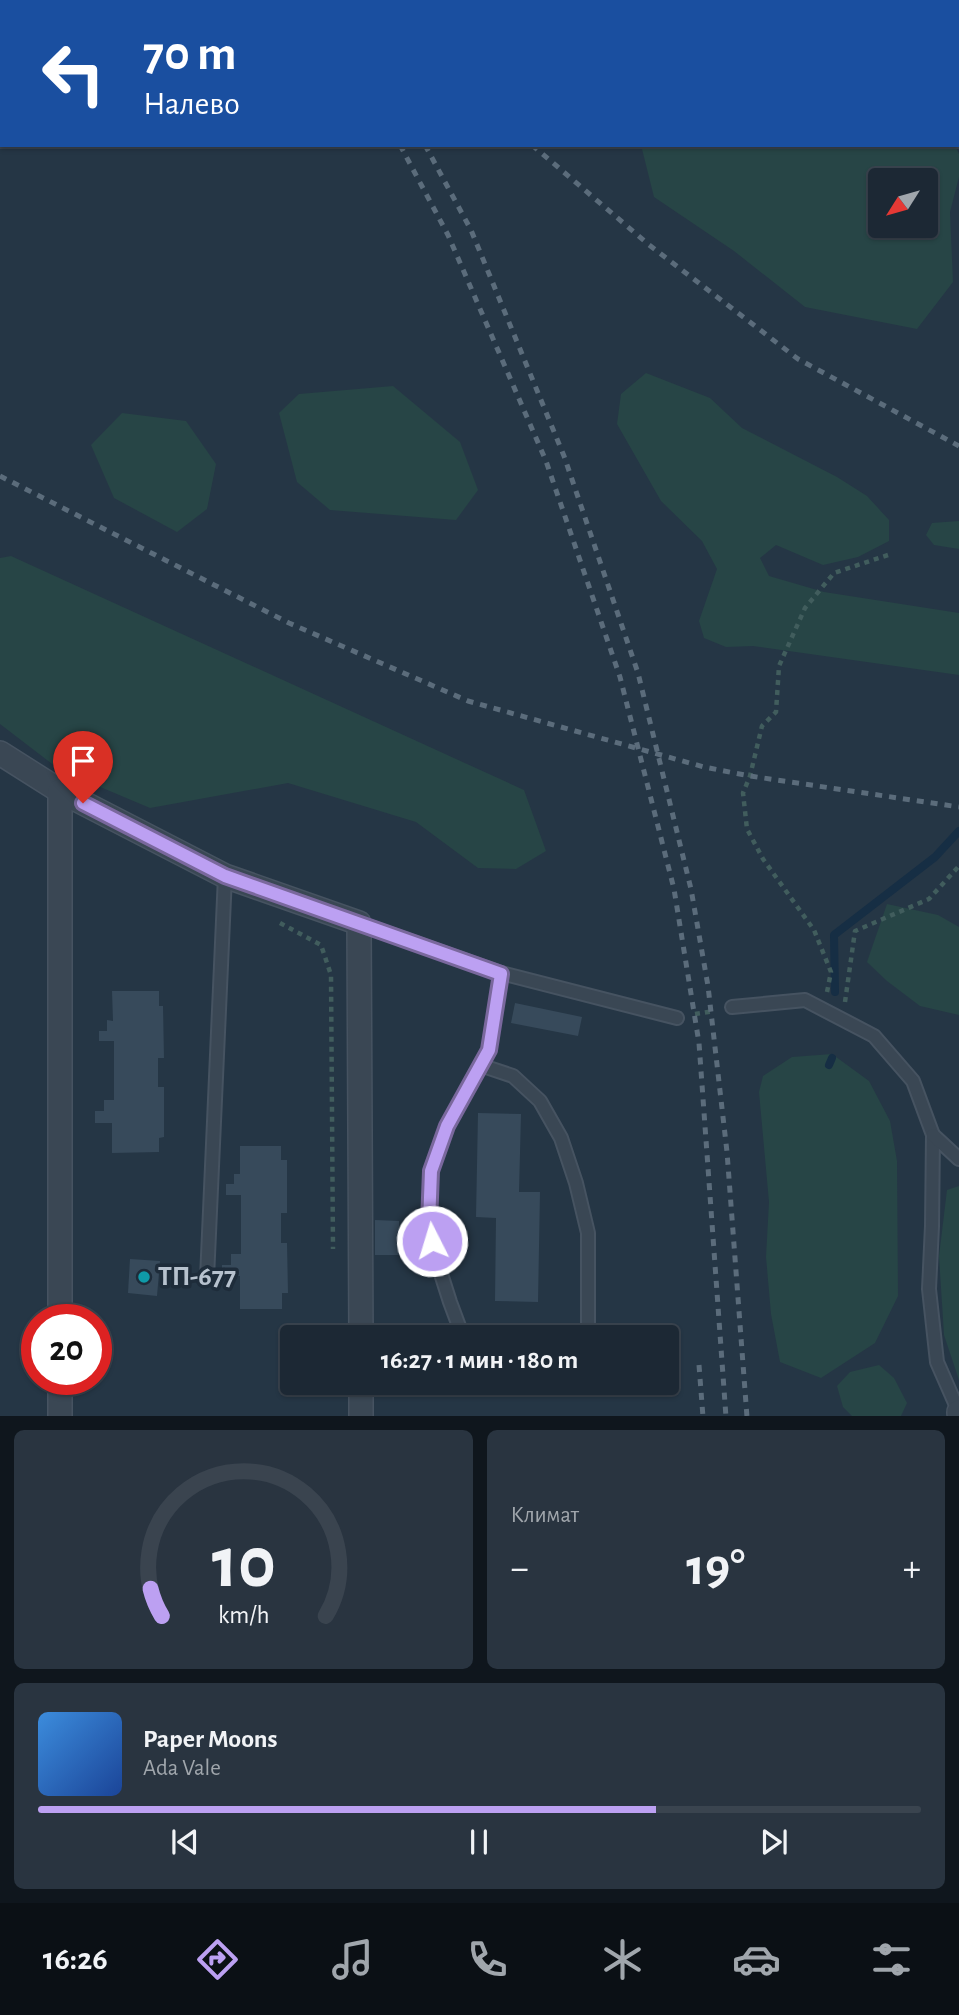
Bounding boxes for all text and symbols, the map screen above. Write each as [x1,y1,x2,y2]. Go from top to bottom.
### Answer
icon: left [28,28,119,119]
text: 70 m [143,30,237,79]
text: Налево [143,88,240,120]
north arrow [868,168,938,238]
map controls [868,168,938,238]
pin [53,731,113,803]
icon: arrive [64,742,102,780]
position arrow [395,1204,469,1278]
place label: ТП-677 [158,1263,236,1291]
marker: ТП-677 [136,1269,152,1285]
speed limit sign: 20 [21,1304,112,1395]
text: 16:27 · 1 мин · 180 m [381,1347,578,1373]
text: Климат [511,1504,579,1527]
text: 10 [211,1528,275,1601]
text: 19° [686,1542,745,1594]
text: − [511,1550,529,1588]
text: + [903,1550,921,1588]
text: km/h [217,1602,269,1627]
text: Paper Moons [143,1726,278,1752]
text: Ada Vale [143,1757,221,1780]
icon: previous [166,1823,204,1861]
icon: pause [460,1823,498,1861]
icon: next [755,1823,793,1861]
icon: directions [193,1935,242,1984]
icon: music [328,1935,377,1984]
icon: phone [463,1935,512,1984]
icon: climate [598,1935,647,1984]
icon: car [732,1935,781,1984]
icon: filters [867,1935,916,1984]
text: 16:26 [43,1943,108,1975]

